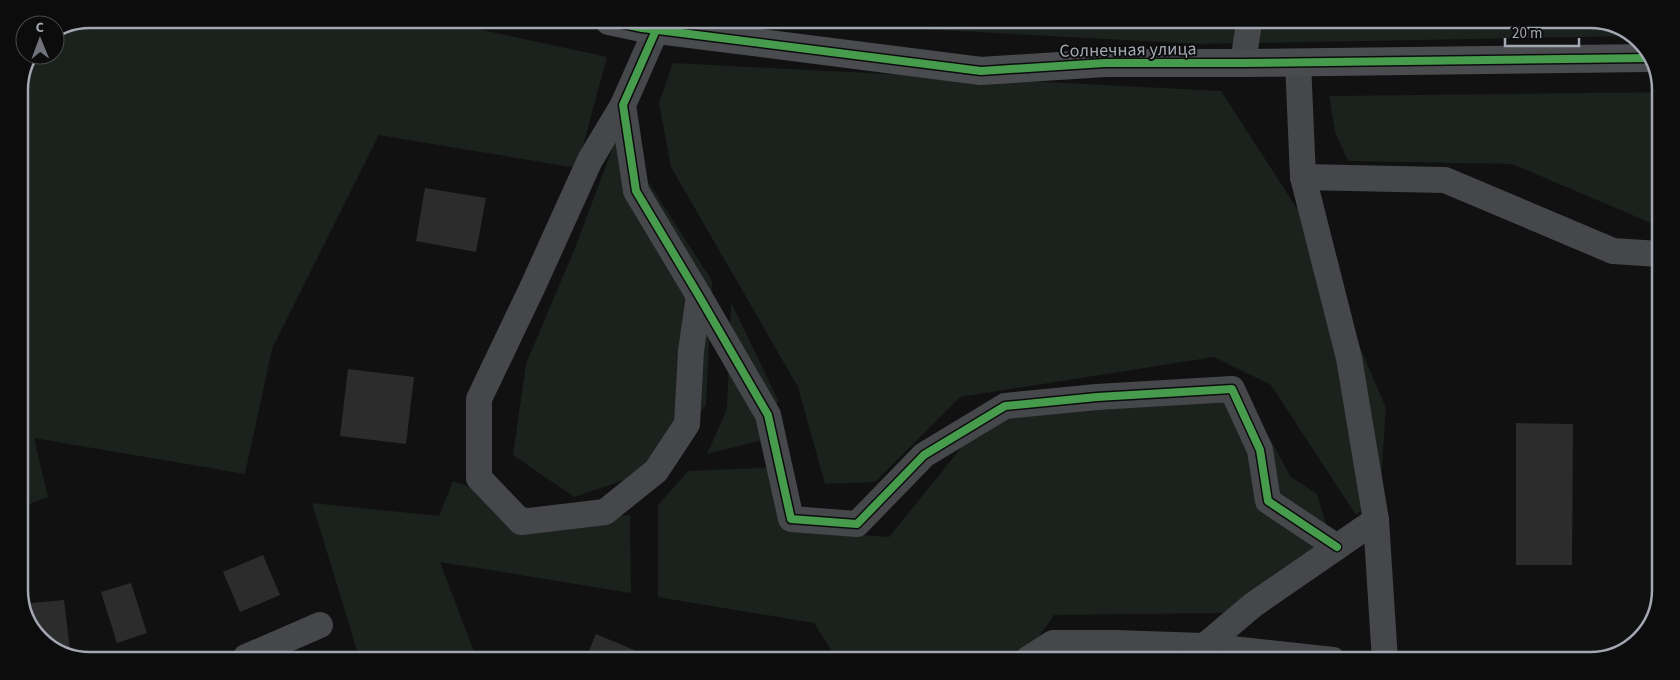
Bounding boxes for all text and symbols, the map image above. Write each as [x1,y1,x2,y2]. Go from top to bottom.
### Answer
north arrow [15,15,65,65]
scale bar [1505,15,1579,47]
text: С [36,18,44,38]
text: 20 m [1512,23,1542,44]
street label: Солнечная улица [1059,36,1197,64]

